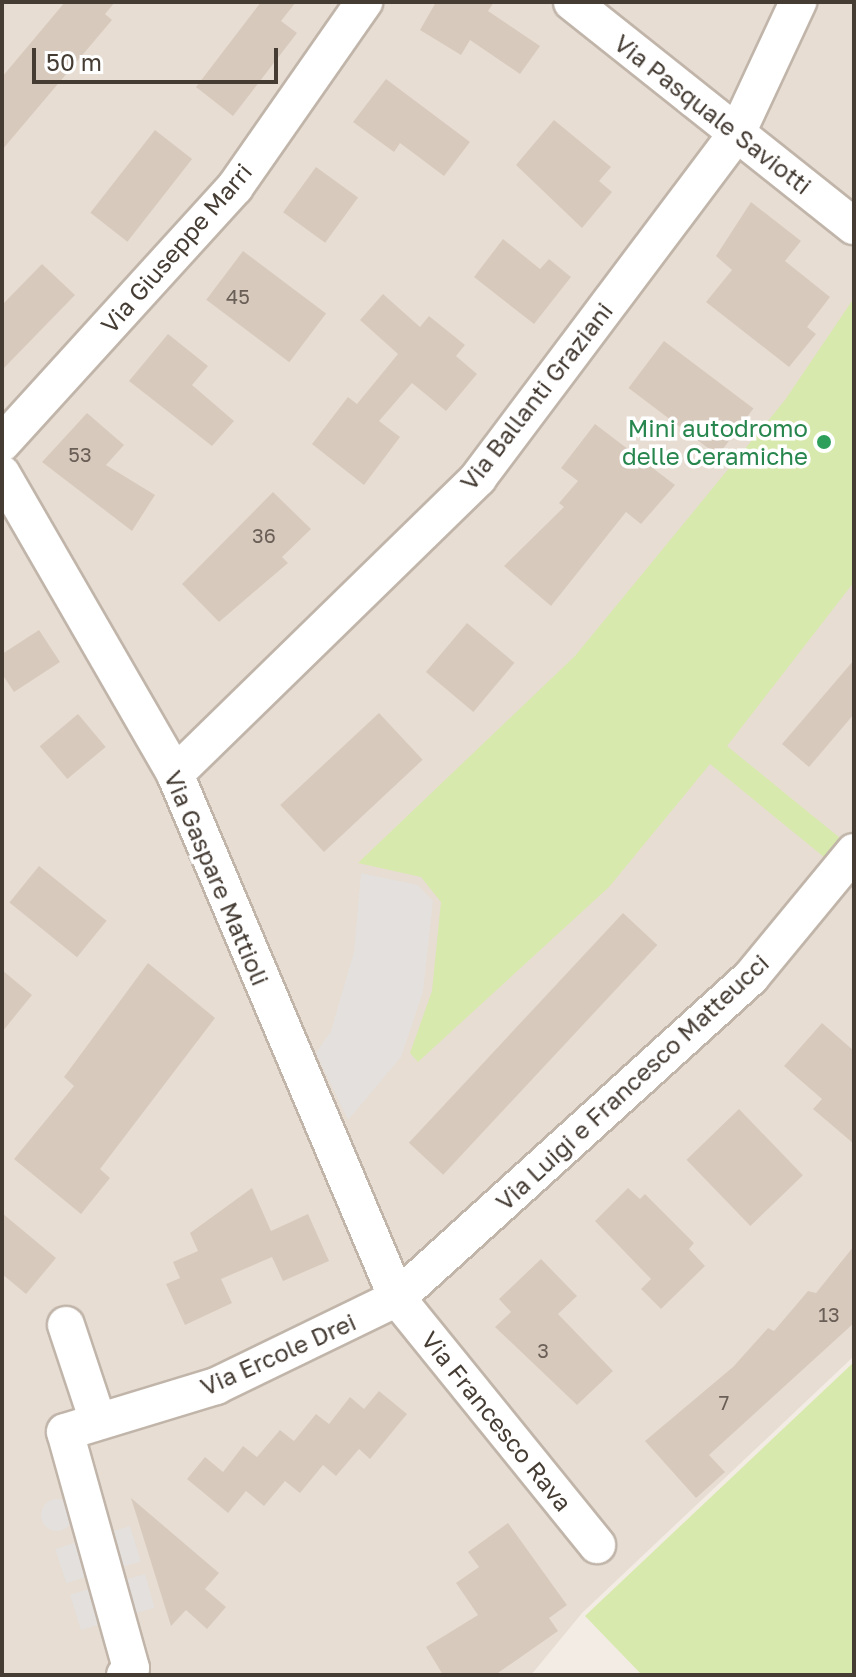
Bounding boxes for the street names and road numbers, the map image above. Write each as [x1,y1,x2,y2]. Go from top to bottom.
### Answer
street label: Via Pasquale Saviotti [609,28,817,200]
street label: Via Giuseppe Marri [94,157,258,339]
street label: Via Ballanti Graziani [454,296,618,496]
street label: Via Gaspare Mattioli [159,766,275,990]
street label: Via Luigi e Francesco Matteucci [490,948,774,1216]
street label: Via Ercole Drei [196,1307,360,1401]
street label: Via Francesco Rava [416,1326,578,1516]

